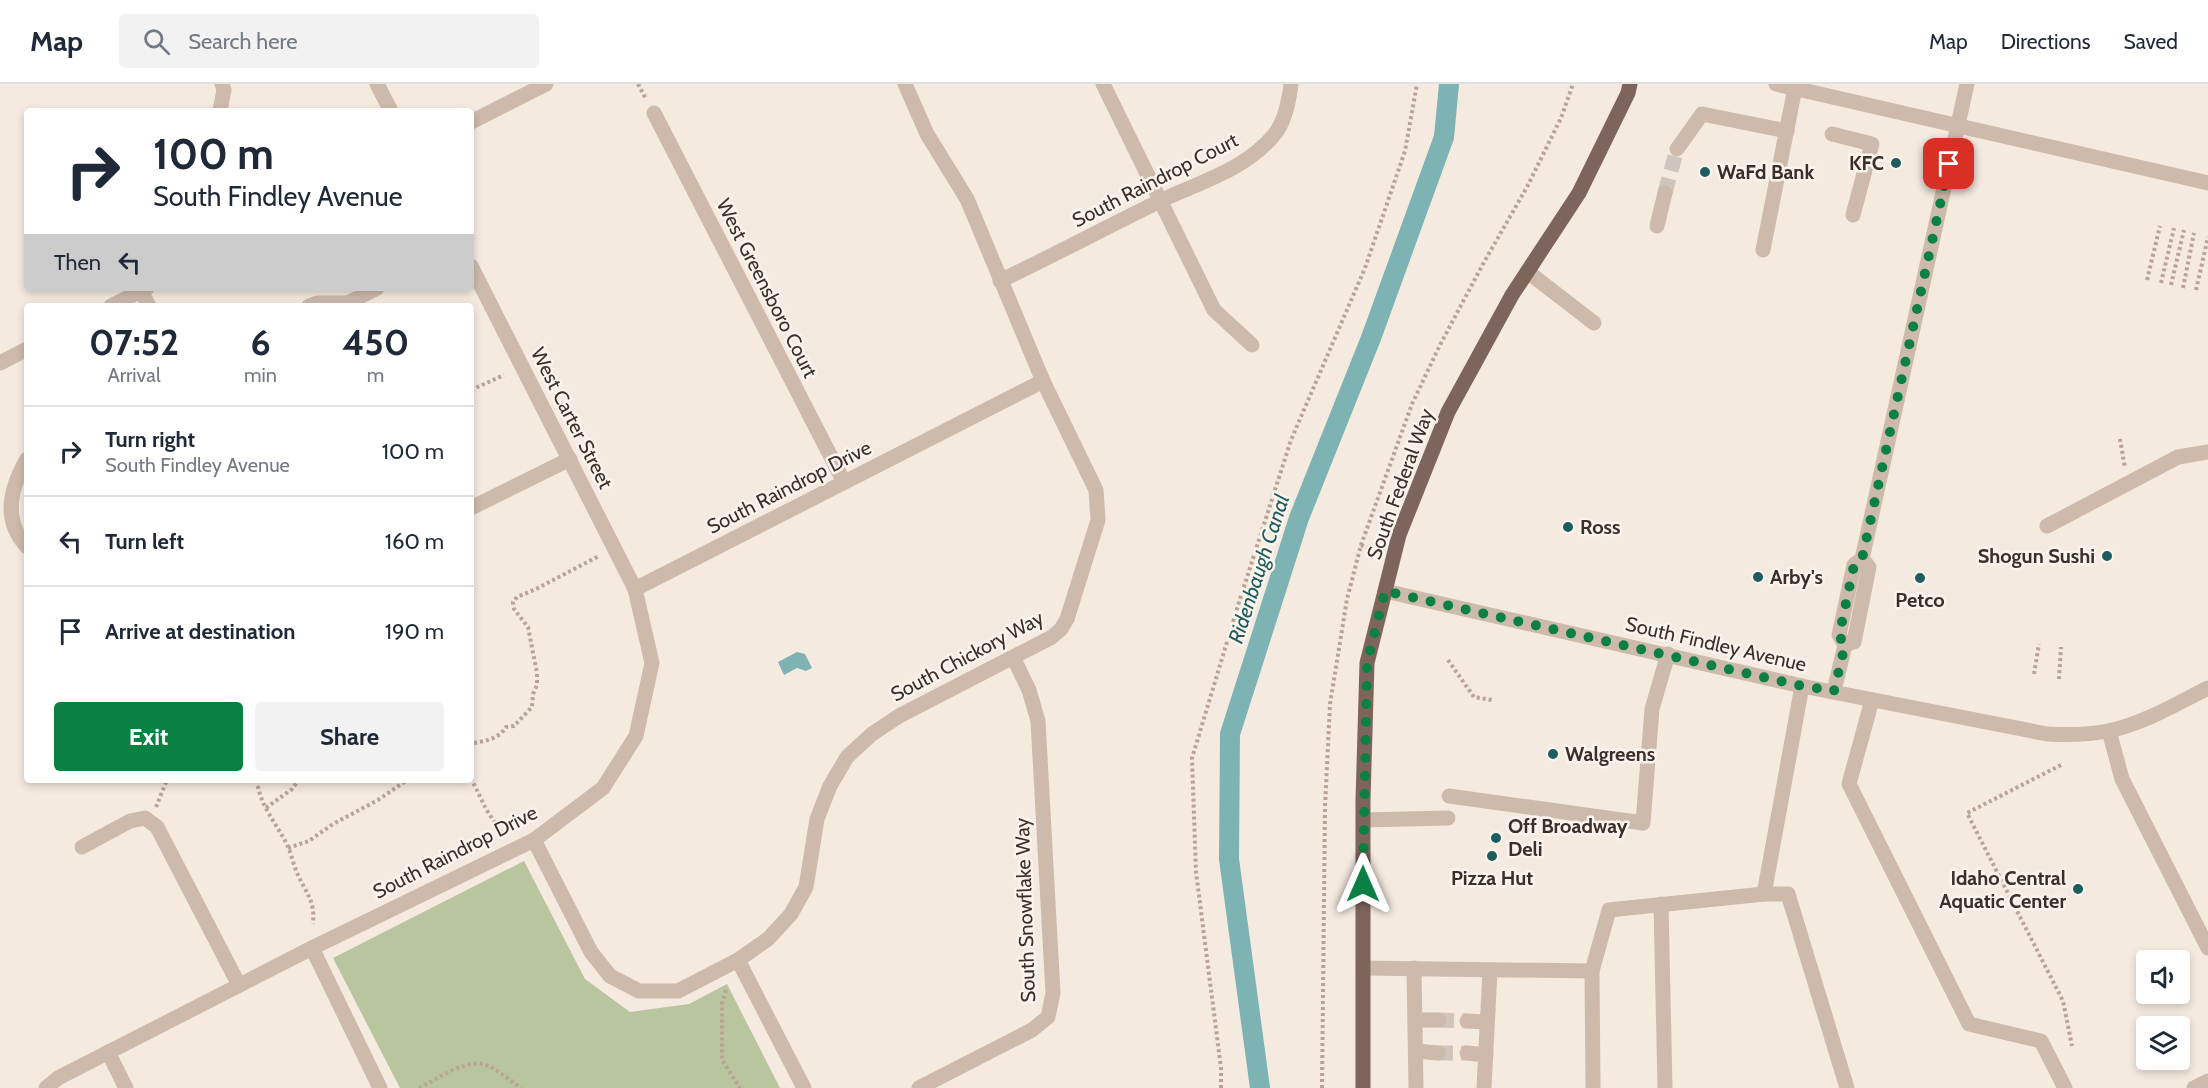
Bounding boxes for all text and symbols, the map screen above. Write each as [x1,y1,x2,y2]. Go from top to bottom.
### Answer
search box [119,14,539,68]
text: Map [30,24,83,58]
icon: search [140,25,173,58]
text: Search here [188,28,297,55]
text: Map [1929,29,1968,54]
text: Directions [2001,29,2090,54]
text: Saved [2123,29,2178,54]
text: 100 m [153,128,274,180]
street label: South Raindrop Court [1068,128,1242,232]
icon: right [54,132,132,210]
pin [1923,138,1974,189]
icon: arrive [1932,147,1965,180]
place label: KFC [1849,151,1884,175]
marker: KFC [1889,156,1903,170]
place label: WaFd Bank [1717,160,1814,184]
marker: WaFd Bank [1698,165,1712,179]
text: South Findley Avenue [153,180,403,213]
street label: West Greensboro Court [711,195,823,382]
icon: left [113,246,146,279]
text: Then [54,249,101,276]
text: 07:52 [89,320,179,364]
text: 6 [250,320,271,364]
text: 450 [342,320,409,364]
street label: West Carter Street [526,343,618,493]
text: Arrival [107,363,161,387]
text: min [244,363,277,387]
text: m [367,363,384,387]
street label: South Federal Way [1362,405,1438,563]
text: Turn right [105,426,195,453]
icon: right [54,435,87,468]
street label: South Raindrop Drive [703,435,875,539]
text: 100 m [382,438,444,465]
text: South Findley Avenue [105,453,290,477]
water label: Ridenbaugh Canal [1223,491,1294,646]
place label: Ross [1580,515,1620,539]
marker: Ross [1561,520,1575,534]
icon: left [54,525,87,558]
text: Turn left [105,528,184,555]
text: 160 m [385,528,444,555]
place label: Shogun Sushi [1978,544,2095,568]
marker: Shogun Sushi [2100,549,2114,563]
place label: Arby's [1770,565,1823,589]
marker: Arby's [1751,570,1765,584]
marker: Petco [1913,571,1927,585]
place label: Petco [1895,588,1945,612]
street label: South Chickory Way [886,606,1048,706]
street label: South Findley Avenue [1623,612,1809,676]
icon: arrive [54,615,87,648]
text: Arrive at destination [105,618,295,645]
text: 190 m [385,618,444,645]
button: Exit [54,702,243,771]
button: Share [255,702,444,771]
place label: Walgreens [1565,742,1655,766]
marker: Walgreens [1546,747,1560,761]
street label: South Raindrop Drive [369,800,541,904]
place label: Off Broadway Deli [1508,814,1628,861]
street label: South Snowflake Way [1010,817,1040,1003]
marker: Off Broadway Deli [1489,831,1503,845]
marker: Pizza Hut [1485,849,1499,863]
position arrow [1331,852,1395,916]
place label: Pizza Hut [1451,866,1533,890]
place label: Idaho Central Aquatic Center [1939,866,2066,913]
marker: Idaho Central Aquatic Center [2071,882,2085,896]
map controls [2136,950,2190,1070]
button: sound [2136,950,2190,1004]
button: layers [2136,1016,2190,1070]

